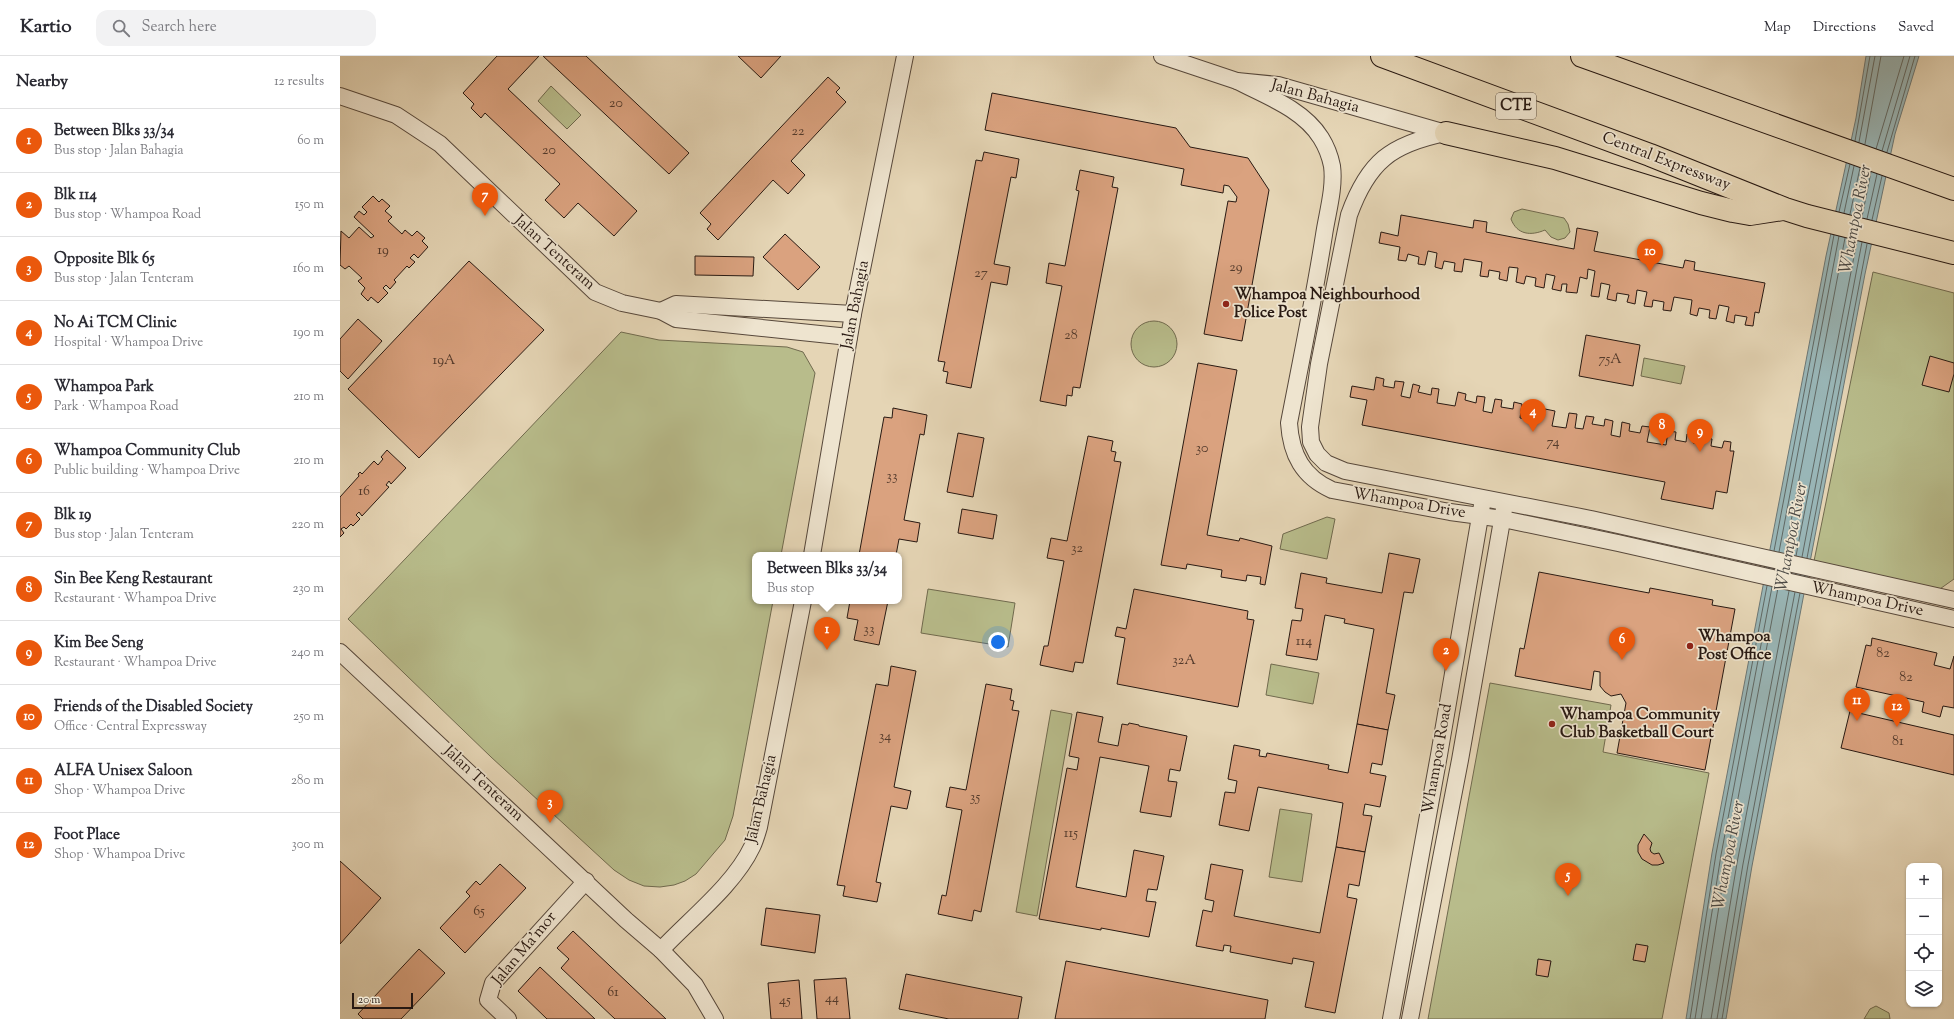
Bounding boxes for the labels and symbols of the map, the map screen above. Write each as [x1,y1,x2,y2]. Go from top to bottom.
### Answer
street label: Jalan Bahagia [1267,74,1362,120]
road number: CTE [1496,93,1536,119]
house number: 20 [609,94,623,114]
house number: 22 [791,122,805,142]
street label: Central Expressway [1598,127,1734,197]
house number: 20 [542,141,556,161]
water label: Whampoa River [1834,162,1878,276]
pin: 7 [472,183,498,216]
street label: Jalan Tenteram [507,209,600,296]
pin: 10 [1637,239,1663,272]
house number: 19 [377,241,389,261]
street label: Jalan Bahagia [836,258,876,353]
house number: 29 [1229,258,1243,278]
house number: 27 [974,264,988,284]
place label: Whampoa Neighbourhood Police Post [1234,284,1421,325]
marker: Whampoa Neighbourhood Police Post [1221,299,1231,309]
house number: 28 [1064,326,1078,346]
house number: 75A [1598,350,1622,370]
house number: 19A [433,351,456,371]
pin: 4 [1520,399,1546,432]
pin: 8 [1649,413,1675,446]
pin: 9 [1687,419,1713,452]
house number: 74 [1546,433,1560,453]
house number: 30 [1196,439,1208,459]
house number: 33 [886,467,898,487]
water label: Whampoa River [1770,480,1814,594]
house number: 16 [358,482,370,502]
street label: Whampoa Drive [1351,483,1467,525]
house number: 32 [1071,539,1084,559]
street label: Whampoa Drive [1809,577,1925,623]
pin: 1 [814,617,840,650]
house number: 33 [863,620,875,640]
place label: Whampoa Post Office [1698,626,1772,667]
pin: 6 [1609,627,1635,660]
your location [988,632,1008,652]
house number: 114 [1296,632,1312,652]
pin: 2 [1433,638,1459,671]
marker: Whampoa Post Office [1685,641,1695,651]
house number: 82 [1876,644,1890,664]
house number: 32A [1172,651,1196,671]
house number: 82 [1899,668,1913,688]
pin: 11 [1844,688,1870,721]
pin: 12 [1884,694,1910,727]
street label: Whampoa Road [1417,702,1459,816]
place label: Whampoa Community Club Basketball Court [1560,704,1720,745]
marker: Whampoa Community Club Basketball Court [1547,719,1557,729]
house number: 34 [879,727,891,747]
house number: 81 [1892,732,1904,752]
street label: Jalan Tenteram [437,740,528,827]
street label: Jalan Bahagia [740,752,784,847]
house number: 35 [970,788,980,808]
pin: 3 [537,790,563,823]
water label: Whampoa River [1707,798,1751,912]
house number: 115 [1064,824,1078,844]
pin: 5 [1555,863,1581,896]
house number: 65 [473,902,485,922]
street label: Jalan Ma'mor [487,907,563,992]
house number: 61 [607,983,619,1003]
house number: 44 [825,989,839,1009]
scale bar [352,991,413,1010]
house number: 45 [779,991,791,1011]

